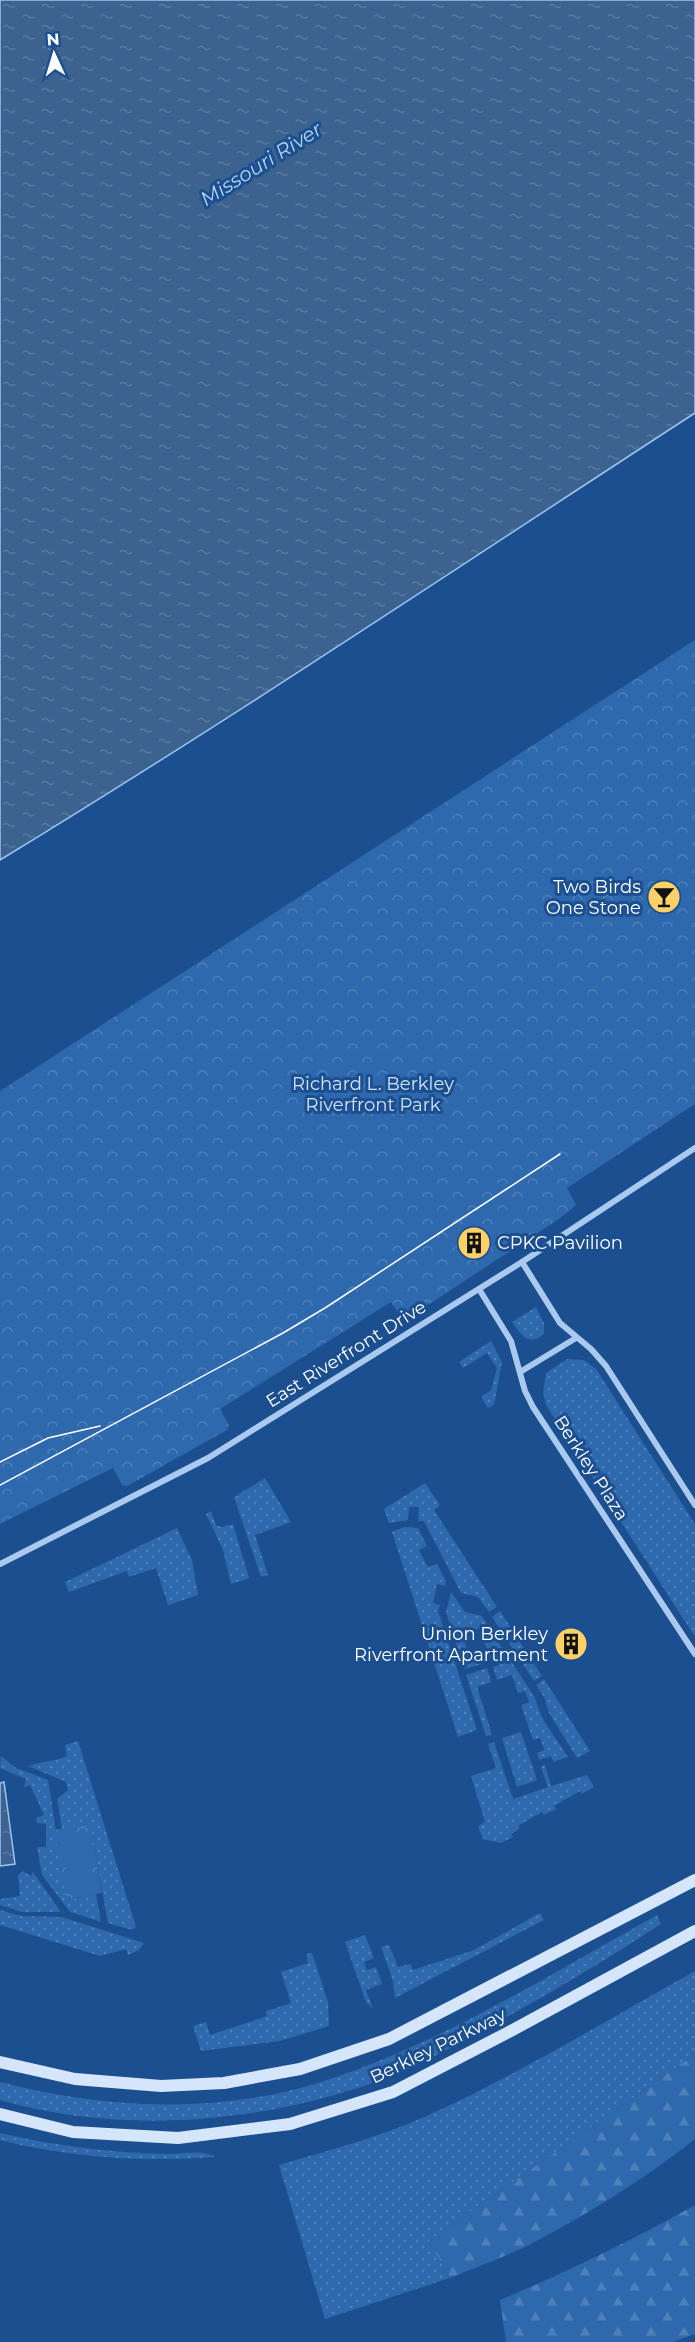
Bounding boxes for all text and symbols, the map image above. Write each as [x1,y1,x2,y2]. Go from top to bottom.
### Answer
north arrow [24,24,84,84]
text: N [46,30,60,49]
water label: Missouri River [196,116,327,211]
place label: Two Birds One Stone [546,876,641,919]
bar icon: Two Birds One Stone [646,879,682,915]
park label: Richard L. Berkley Riverfront Park [292,1073,454,1116]
building icon: CPKC Pavilion [456,1225,492,1261]
place label: CPKC Pavilion [497,1232,623,1254]
street label: East Riverfront Drive [262,1296,430,1412]
street label: Berkley Plaza [549,1411,633,1525]
place label: Union Berkley Riverfront Apartment [354,1623,548,1666]
building icon: Union Berkley Riverfront Apartment [553,1626,589,1662]
street label: Berkley Parkway [366,2003,510,2088]

